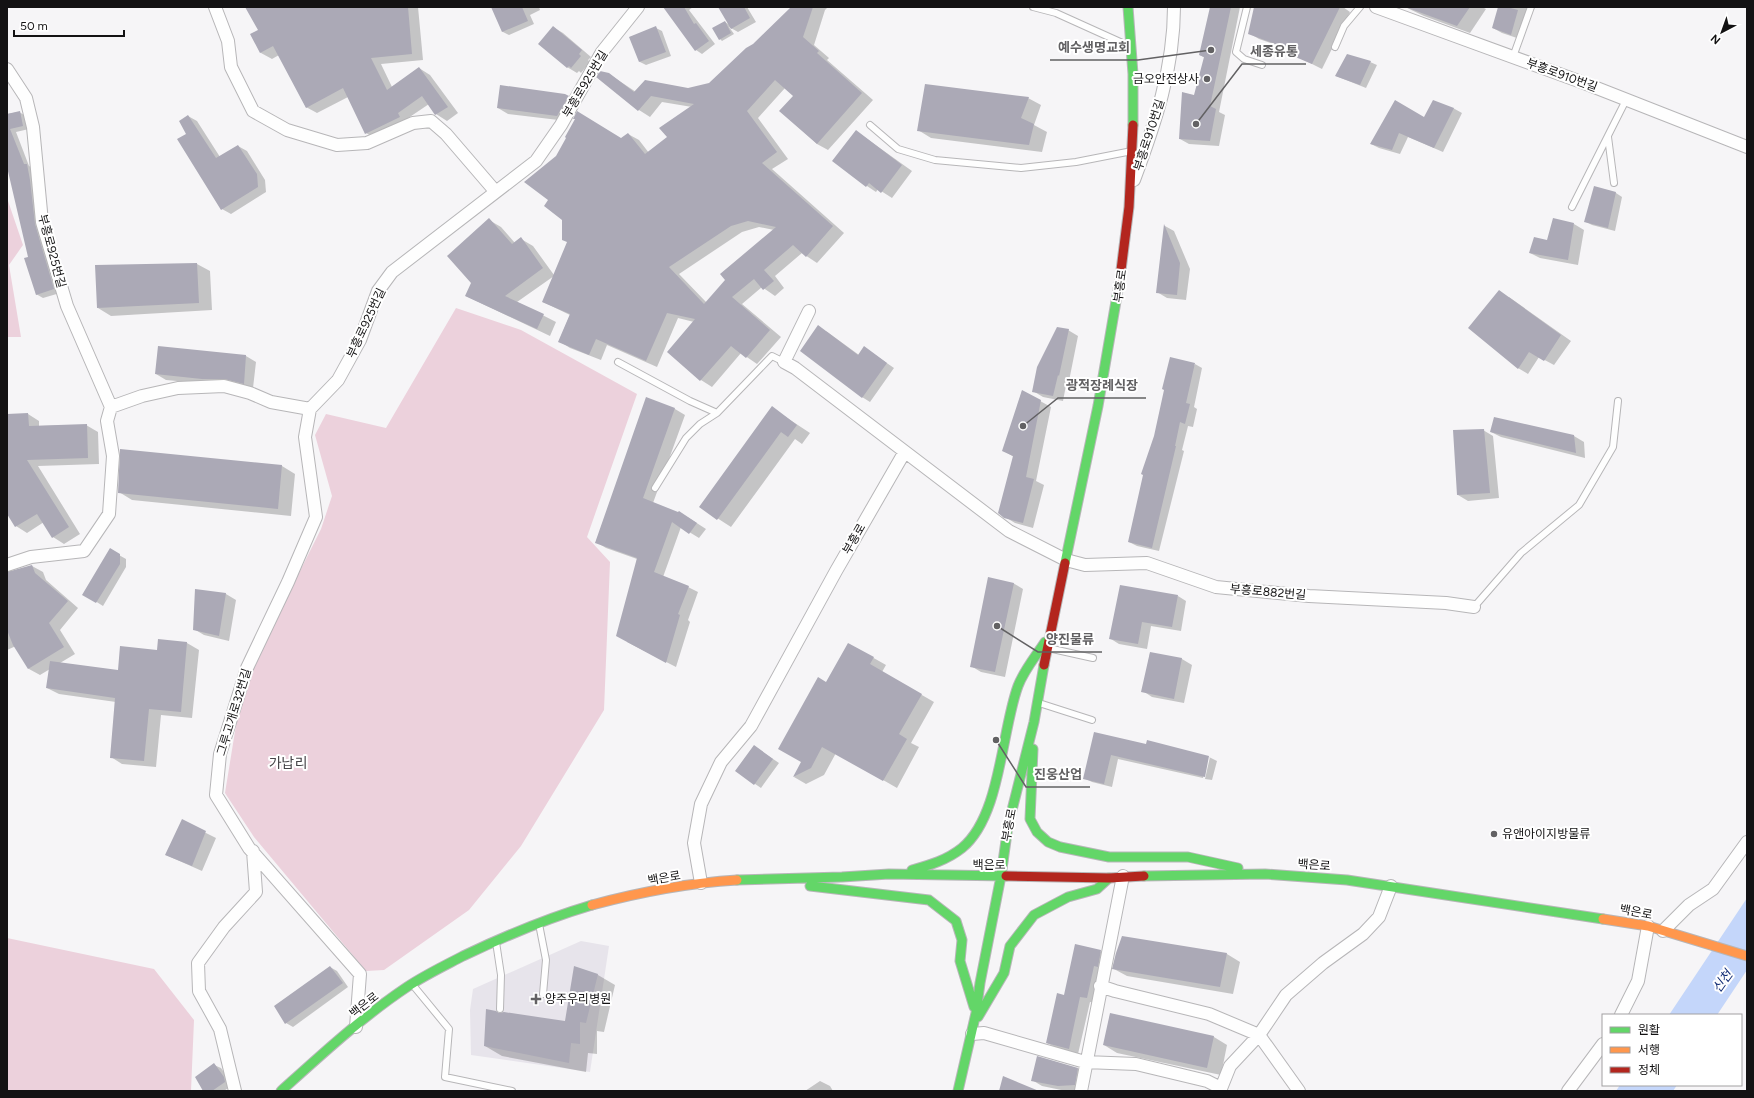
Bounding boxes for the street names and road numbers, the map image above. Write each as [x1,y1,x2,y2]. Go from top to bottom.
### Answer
street label: 부흥로925번길 [560,48,610,120]
street label: 부흥로910번길 [1525,56,1599,94]
street label: 부흥로910번길 [1131,97,1167,173]
street label: 부흥로925번길 [35,213,69,289]
street label: 부흥로 [1111,269,1129,303]
street label: 부흥로925번길 [344,286,388,360]
street label: 부흥로 [840,521,868,557]
street label: 부흥로882번길 [1229,582,1307,602]
street label: 그루고개로32번길 [214,667,254,757]
street label: 부흥로 [999,807,1019,843]
street label: 백은로 [1297,857,1331,873]
street label: 백은로 [972,858,1006,872]
street label: 백은로 [646,868,682,888]
street label: 백은로 [1618,902,1654,922]
street label: 백은로 [347,989,381,1021]

